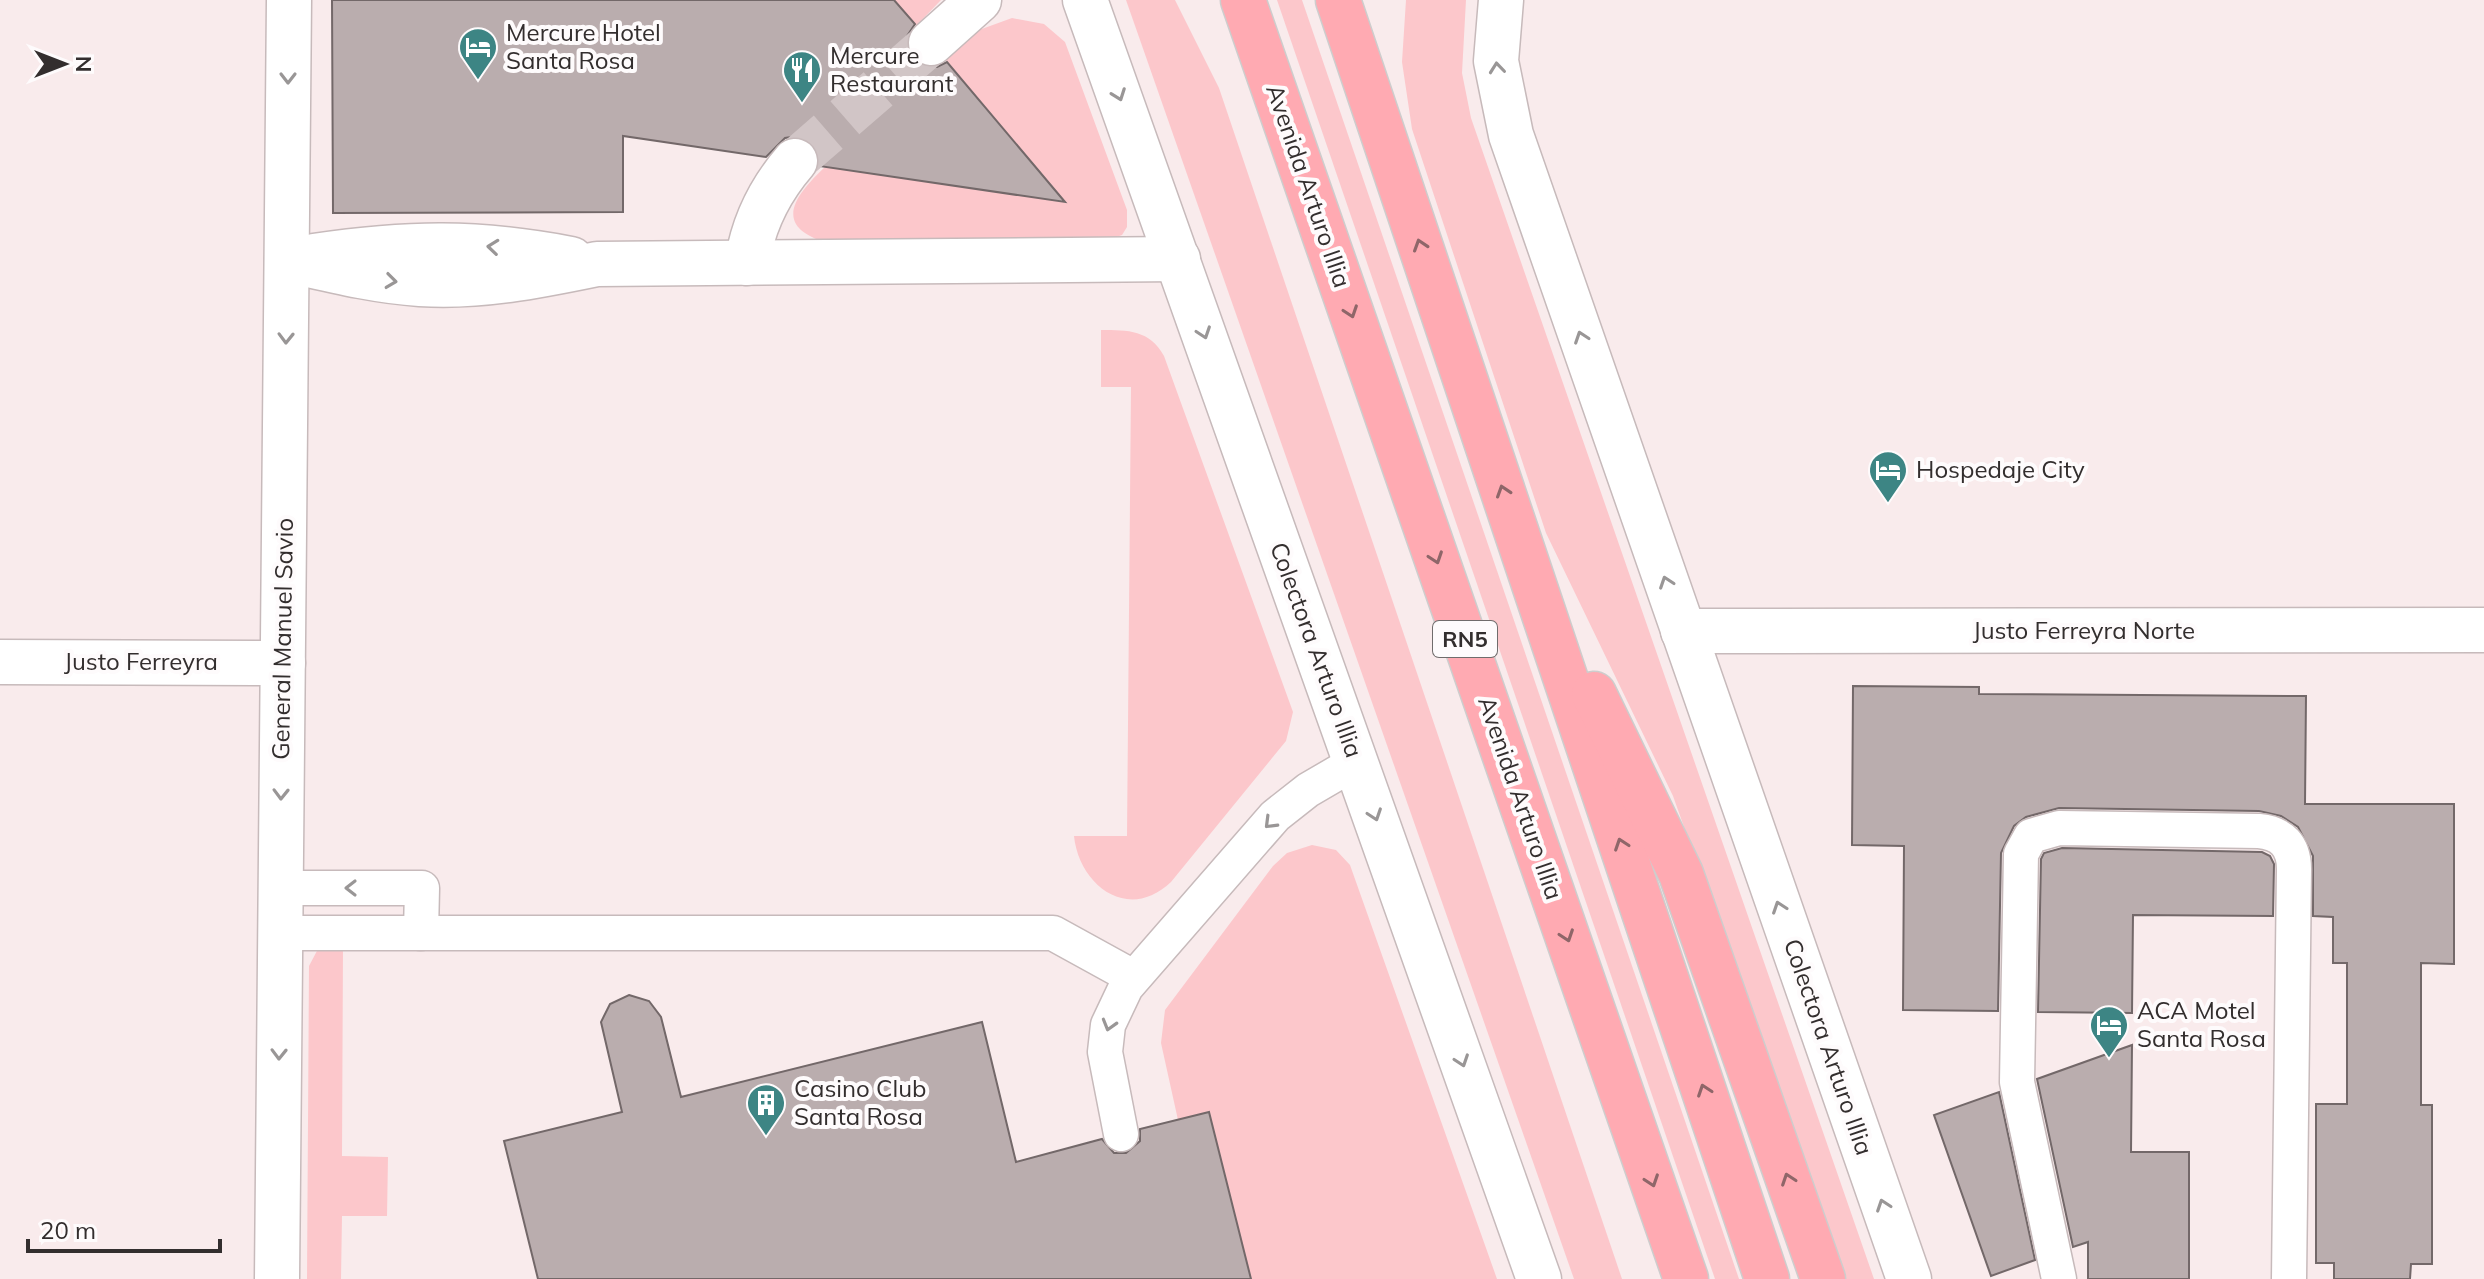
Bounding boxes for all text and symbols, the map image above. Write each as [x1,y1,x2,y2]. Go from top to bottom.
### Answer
place label: Mercure Hotel Santa Rosa [506,17,661,75]
north arrow [24,24,104,104]
hotel icon: Mercure Hotel Santa Rosa [457,26,499,81]
place label: Mercure Restaurant [830,40,953,98]
restaurant icon: Mercure Restaurant [781,49,823,104]
text: N [70,56,98,72]
one-way arrow [1489,61,1506,74]
one-way arrow [279,72,297,85]
street label: Avenida Arturo Illia [1260,80,1358,291]
one-way arrow [1109,87,1126,101]
one-way arrow [486,238,499,255]
one-way arrow [1414,239,1430,253]
one-way arrow [385,273,398,290]
one-way arrow [1342,304,1358,318]
one-way arrow [1194,325,1210,339]
one-way arrow [1574,330,1591,344]
one-way arrow [277,332,295,345]
hotel icon: Hospedaje City [1867,449,1909,504]
place label: Hospedaje City [1916,454,2085,484]
one-way arrow [1496,485,1512,499]
street label: General Manuel Savio [265,518,299,760]
street label: Colectora Arturo Illia [1264,538,1370,761]
one-way arrow [1427,550,1443,564]
one-way arrow [1660,576,1676,590]
street label: Justo Ferreyra Norte [1973,615,2195,645]
road number: RN5 [1433,621,1497,657]
street label: Justo Ferreyra [64,646,218,676]
street label: Avenida Arturo Illia [1472,692,1570,903]
one-way arrow [272,788,290,801]
one-way arrow [1365,808,1382,822]
one-way arrow [1265,814,1279,828]
one-way arrow [1615,838,1631,852]
one-way arrow [344,879,357,897]
one-way arrow [1773,901,1789,915]
one-way arrow [1557,928,1574,942]
street label: Colectora Arturo Illia [1778,935,1880,1159]
place label: ACA Motel Santa Rosa [2137,995,2266,1053]
hotel icon: ACA Motel Santa Rosa [2088,1004,2130,1059]
one-way arrow [1102,1017,1119,1031]
one-way arrow [270,1048,288,1061]
one-way arrow [1452,1053,1468,1067]
place label: Casino Club Santa Rosa [794,1073,926,1131]
building icon: Casino Club Santa Rosa [745,1082,787,1137]
one-way arrow [1698,1084,1714,1098]
one-way arrow [1643,1173,1659,1187]
one-way arrow [1781,1173,1798,1187]
one-way arrow [1877,1199,1893,1213]
scale bar [28,1203,220,1253]
text: 20 m [40,1215,96,1245]

